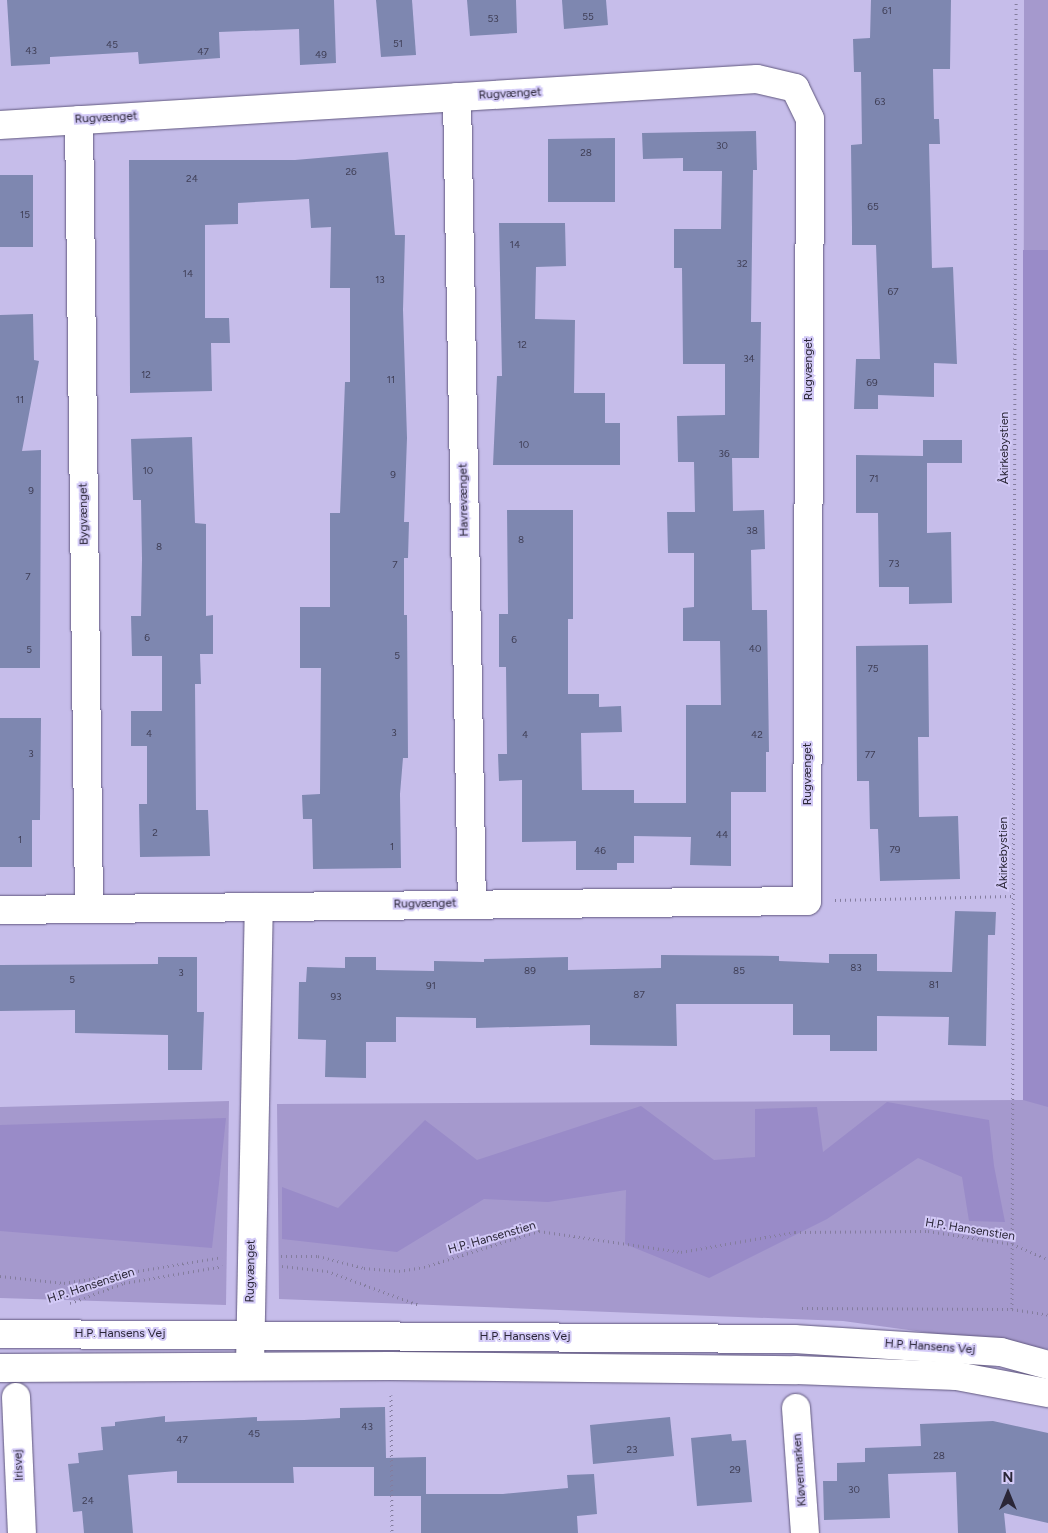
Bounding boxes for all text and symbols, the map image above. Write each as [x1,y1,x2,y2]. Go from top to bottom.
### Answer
house number: 61 [882,5,892,17]
house number: 55 [582,11,594,23]
house number: 53 [487,13,499,25]
house number: 51 [393,38,403,50]
house number: 45 [106,39,118,51]
house number: 43 [25,45,37,57]
house number: 47 [197,46,209,58]
house number: 49 [315,49,327,61]
street label: Rugvænget [478,85,542,103]
house number: 63 [874,96,886,108]
street label: Rugvænget [74,109,138,127]
house number: 30 [716,140,728,152]
house number: 28 [580,147,592,159]
house number: 26 [345,166,357,178]
house number: 24 [186,173,198,185]
house number: 65 [867,201,879,213]
house number: 15 [20,209,30,221]
house number: 14 [510,239,520,251]
house number: 32 [736,258,748,270]
house number: 14 [183,268,193,280]
house number: 13 [375,274,385,286]
house number: 67 [887,286,899,298]
street label: Rugvænget [802,338,816,400]
house number: 12 [517,339,527,351]
house number: 34 [743,353,755,365]
house number: 12 [141,369,151,381]
house number: 11 [387,374,395,386]
house number: 69 [866,377,878,389]
house number: 11 [16,394,24,406]
street label: Åkirkebystien [998,412,1012,484]
house number: 10 [519,439,529,451]
house number: 36 [718,448,730,460]
street label: Havrevænget [456,463,472,537]
house number: 10 [143,465,153,477]
house number: 9 [390,469,396,481]
house number: 71 [869,473,879,485]
street label: Bygvænget [76,483,92,545]
house number: 9 [28,485,34,497]
house number: 38 [746,525,758,537]
house number: 8 [518,534,524,546]
house number: 8 [156,541,162,553]
house number: 73 [889,558,899,570]
house number: 7 [392,559,398,571]
house number: 7 [25,571,31,583]
house number: 6 [144,632,150,644]
house number: 6 [511,634,517,646]
house number: 40 [749,643,761,655]
house number: 5 [26,644,32,656]
house number: 5 [394,650,400,662]
house number: 75 [867,663,879,675]
house number: 3 [391,727,397,739]
house number: 4 [146,728,152,740]
house number: 4 [522,729,528,741]
house number: 42 [751,729,763,741]
street label: Rugvænget [801,743,815,805]
house number: 3 [28,748,34,760]
house number: 77 [865,749,875,761]
street label: Åkirkebystien [997,817,1011,889]
house number: 2 [152,827,158,839]
house number: 44 [716,829,728,841]
house number: 1 [18,834,22,846]
house number: 1 [390,841,394,853]
house number: 79 [889,844,901,856]
house number: 46 [594,845,606,857]
street label: Rugvænget [394,896,456,912]
house number: 83 [850,962,862,974]
house number: 89 [524,965,536,977]
house number: 85 [733,965,745,977]
house number: 3 [178,967,184,979]
house number: 5 [69,974,75,986]
house number: 81 [929,979,939,991]
house number: 91 [426,980,436,992]
house number: 87 [633,989,645,1001]
house number: 93 [330,991,342,1003]
street label: H.P. Hansenstien [924,1216,1016,1244]
street label: H.P. Hansenstien [446,1219,538,1257]
street label: Rugvænget [243,1240,259,1302]
street label: H.P. Hansenstien [46,1265,136,1307]
street label: H.P. Hansens Vej [75,1327,165,1341]
street label: H.P. Hansens Vej [480,1330,570,1344]
street label: H.P. Hansens Vej [884,1337,976,1357]
house number: 43 [361,1421,373,1433]
house number: 45 [248,1428,260,1440]
street label: Kløvermarken [790,1433,810,1507]
house number: 47 [176,1434,188,1446]
house number: 23 [626,1444,638,1456]
street label: Irisvej [11,1449,27,1481]
house number: 28 [933,1450,945,1462]
house number: 29 [729,1464,741,1476]
north arrow [983,1468,1033,1518]
text: N [1003,1469,1013,1486]
house number: 30 [848,1484,860,1496]
house number: 24 [82,1495,94,1507]

